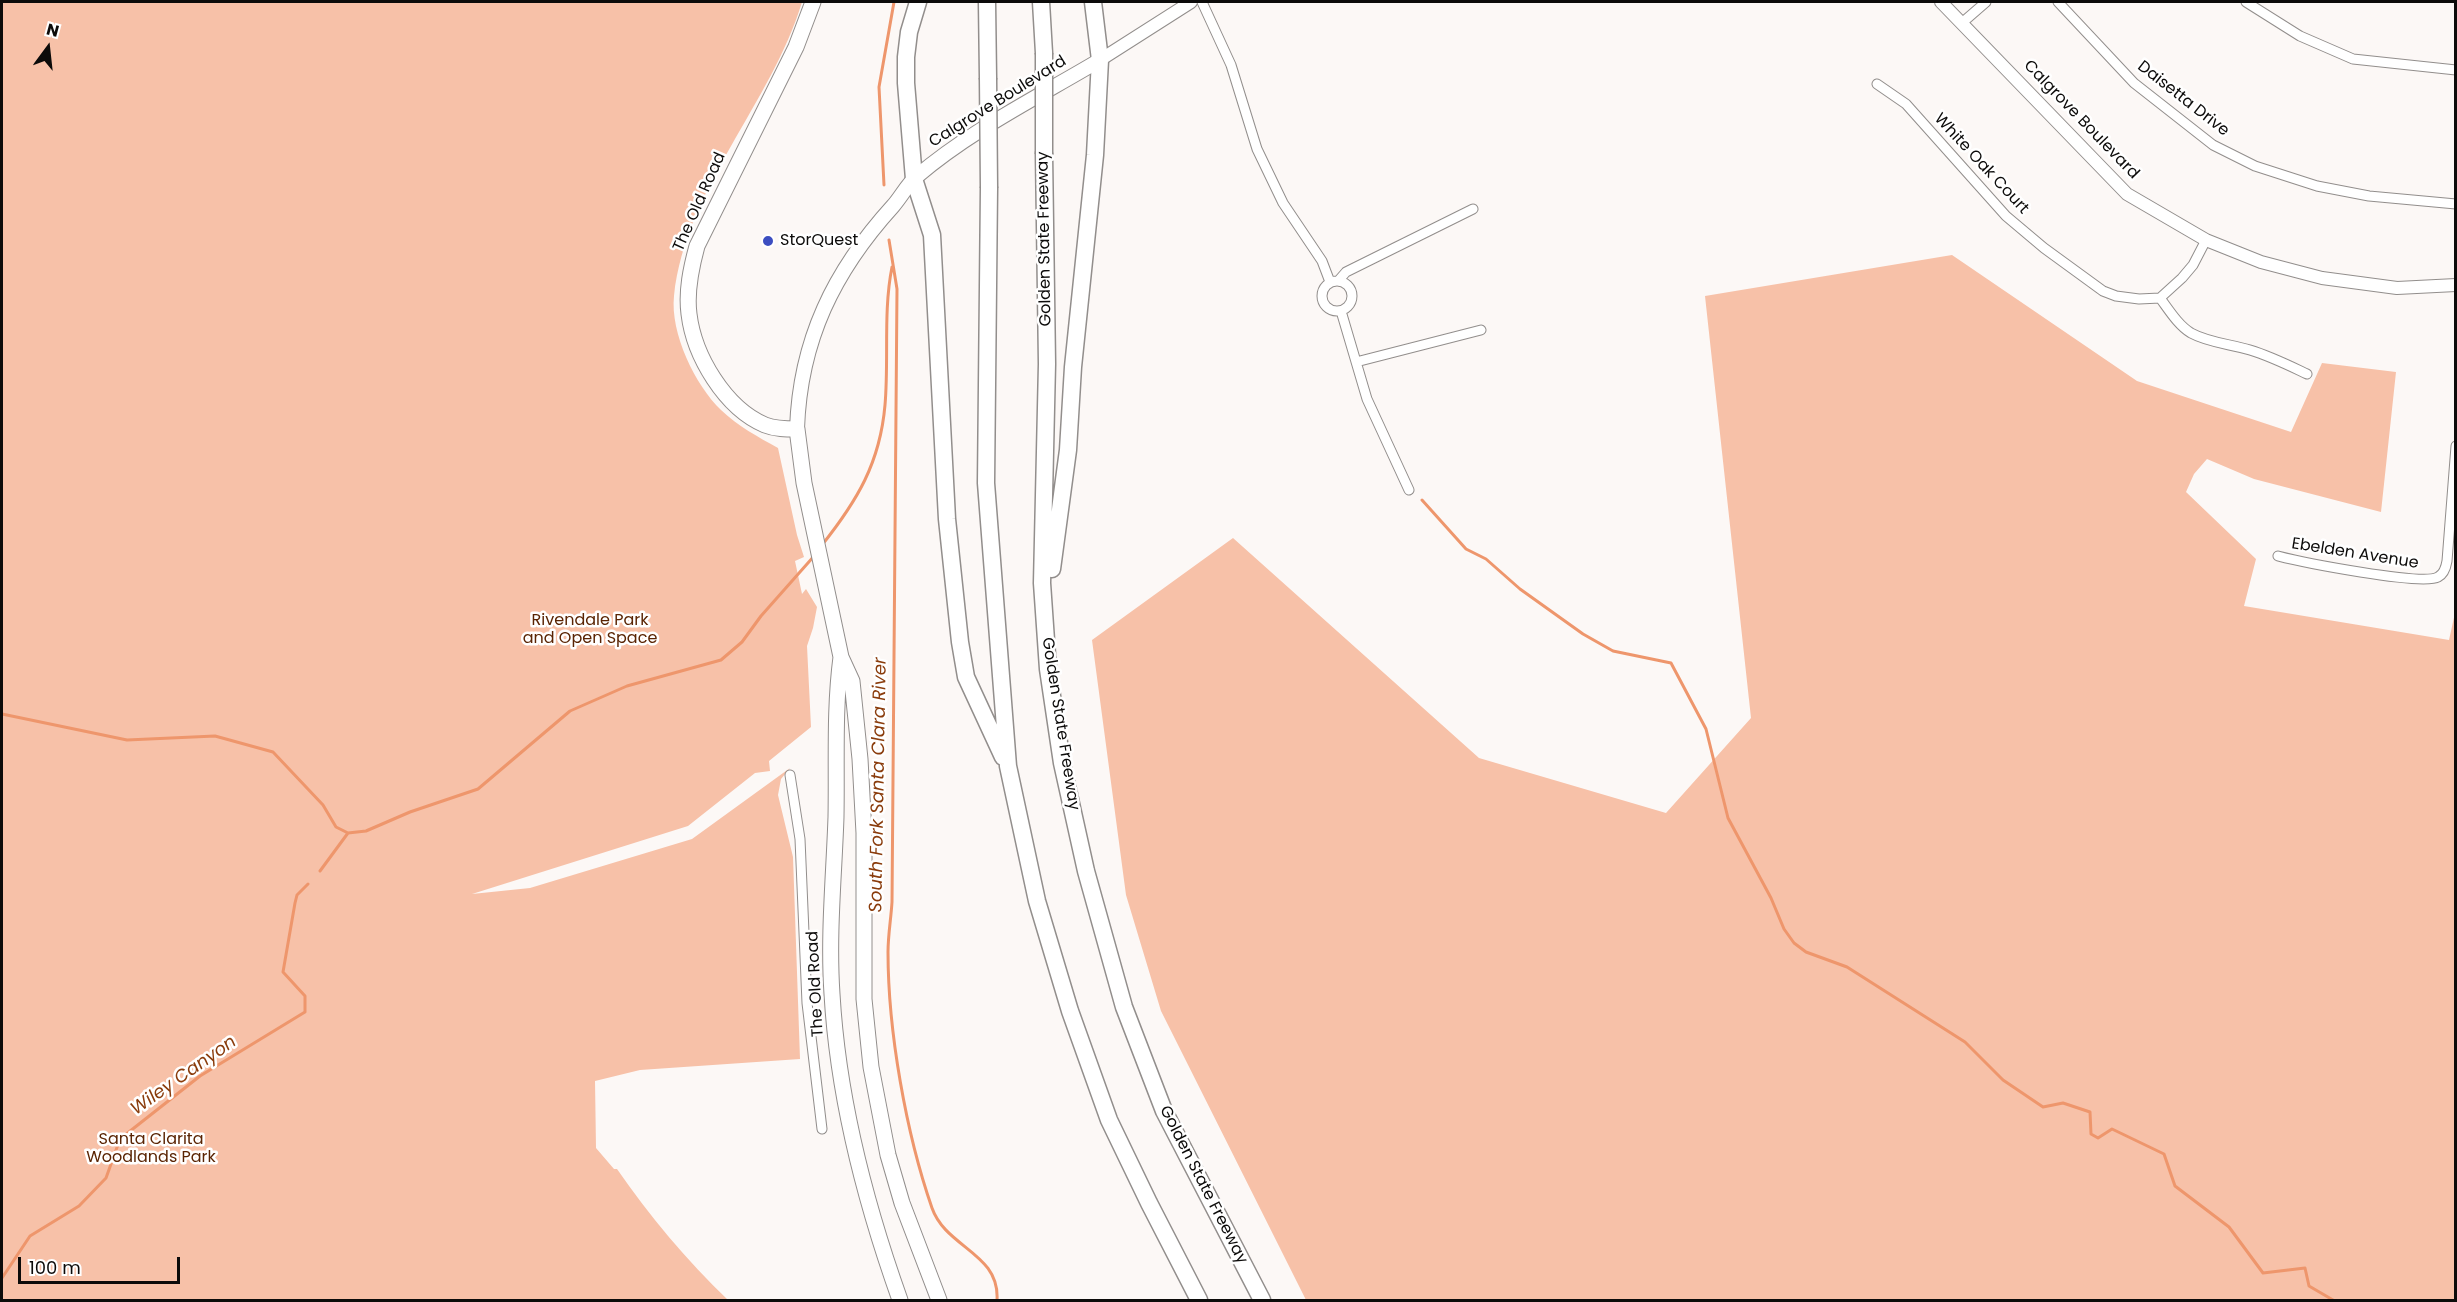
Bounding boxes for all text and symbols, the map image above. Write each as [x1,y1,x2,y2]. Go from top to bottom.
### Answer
text: N [44,17,62,43]
north arrow [18,18,78,78]
street label: Calgrove Boulevard [926,52,1070,152]
street label: Calgrove Boulevard [2019,56,2143,184]
street label: Daisetta Drive [2133,57,2233,141]
street label: White Oak Court [1930,110,2032,218]
street label: The Old Road [670,150,730,254]
street label: Golden State Freeway [1034,151,1056,327]
place label: StorQuest [780,231,858,251]
marker: StorQuest [761,234,775,248]
street label: Ebelden Avenue [2290,534,2420,574]
park label: Rivendale Park and Open Space [523,611,657,649]
street label: Golden State Freeway [1037,636,1083,812]
water label: South Fork Santa Clara River [866,657,892,913]
street label: The Old Road [804,930,828,1038]
water label: Wiley Canyon [127,1032,241,1120]
street label: Golden State Freeway [1155,1103,1251,1267]
park label: Santa Clarita Woodlands Park [86,1130,216,1168]
scale bar [21,1245,183,1283]
text: 100 m [29,1255,81,1280]

